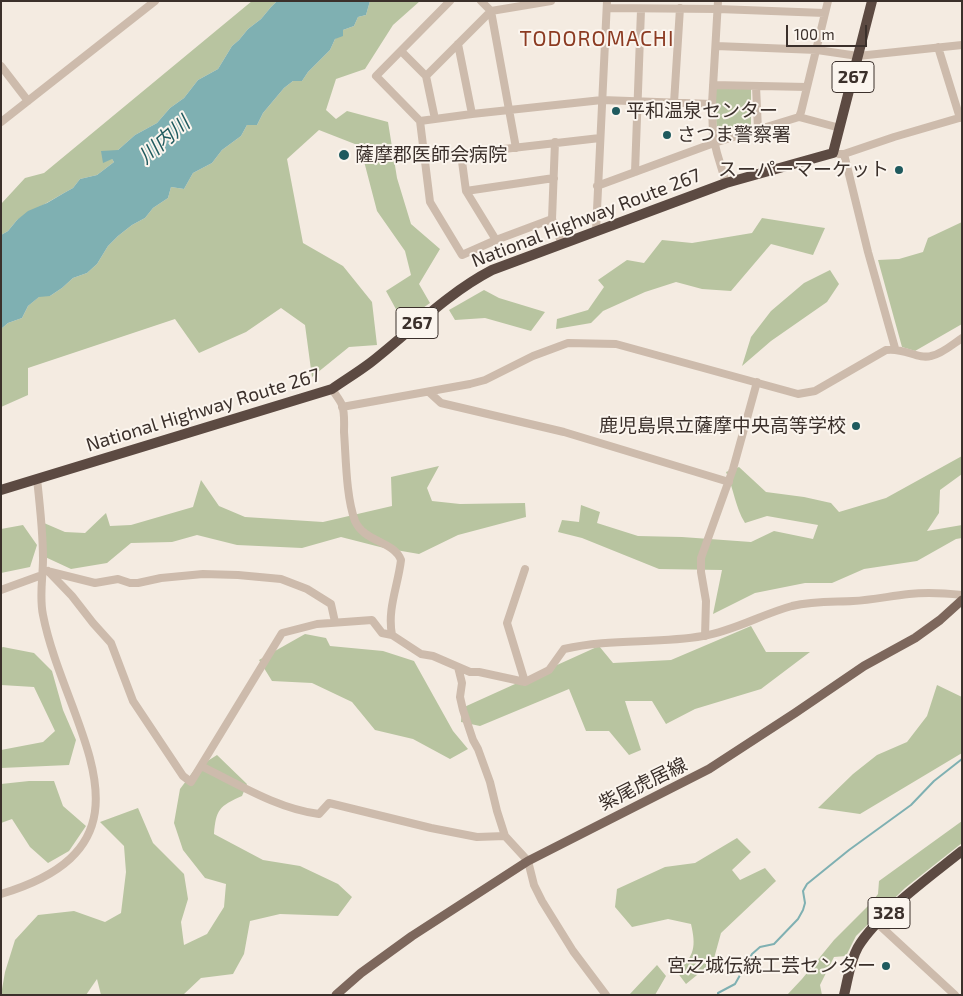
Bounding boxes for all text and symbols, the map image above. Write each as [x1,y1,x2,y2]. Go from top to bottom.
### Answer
scale bar [788,15,869,47]
text: 100 m [794,25,835,43]
district label: TODOROMACHI [518,26,676,52]
road number: 267 [832,62,874,92]
place label: 平和温泉センター [626,100,778,122]
marker: 平和温泉センター [610,105,622,117]
water label: 川内川 [133,111,195,169]
place label: さつま警察署 [677,124,791,146]
marker: さつま警察署 [661,129,673,141]
place label: 薩摩郡医師会病院 [355,144,507,166]
marker: 薩摩郡医師会病院 [337,148,351,162]
place label: スーパーマーケット [718,159,889,181]
street label: National Highway Route 267 [468,164,704,272]
marker: スーパーマーケット [893,164,905,176]
road number: 267 [396,307,438,338]
street label: National Highway Route 267 [83,364,323,456]
place label: 鹿児島県立薩摩中央高等学校 [599,415,846,437]
marker: 鹿児島県立薩摩中央高等学校 [850,420,862,432]
street label: 紫尾虎居線 [595,753,691,815]
road number: 328 [868,898,910,928]
place label: 宮之城伝統工芸センター [667,955,876,977]
marker: 宮之城伝統工芸センター [880,960,892,972]

